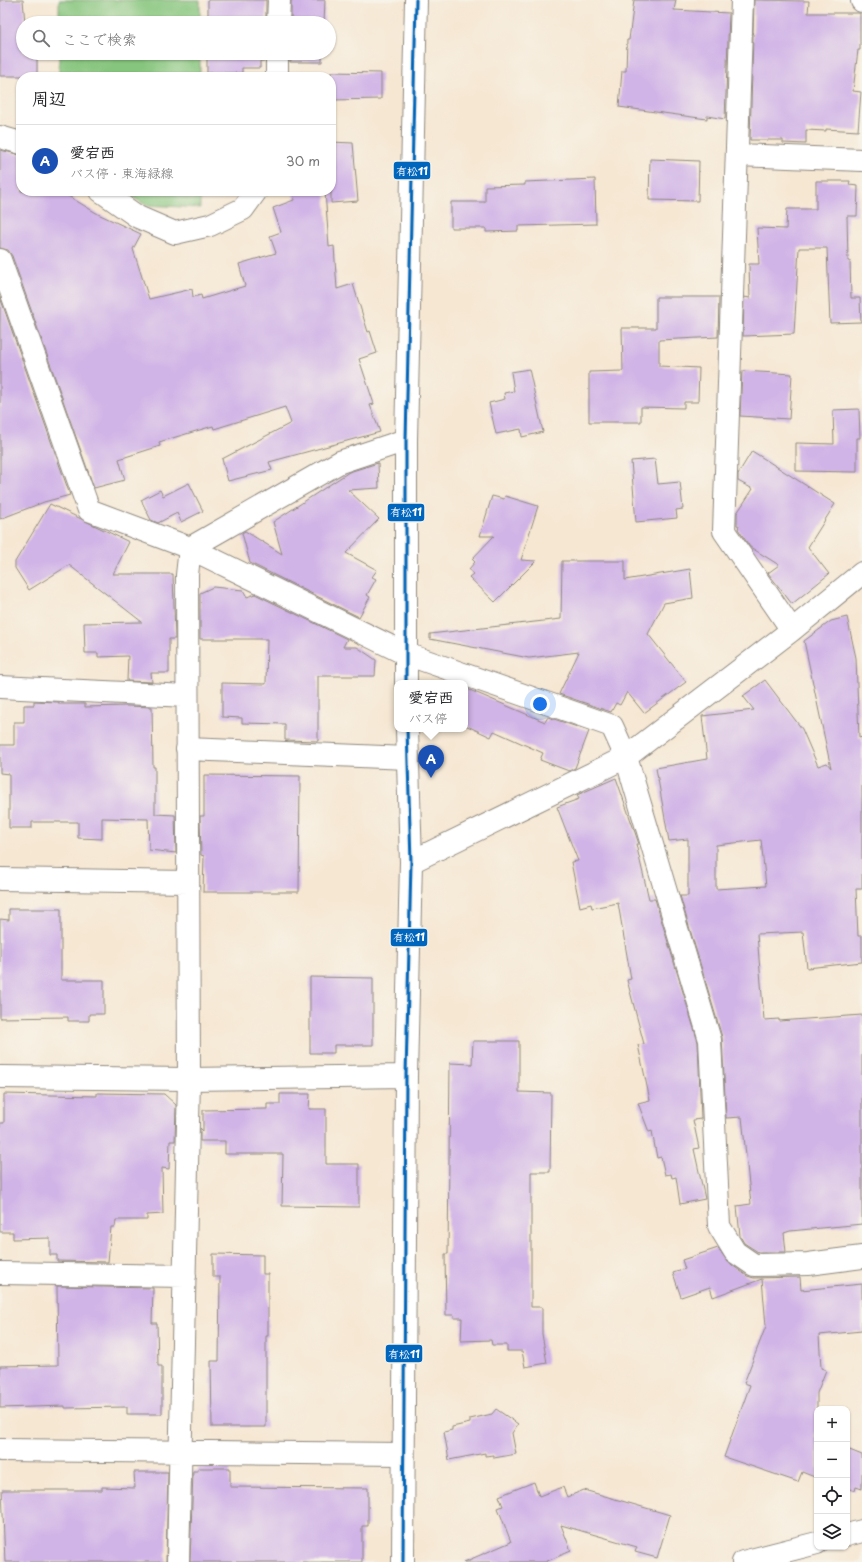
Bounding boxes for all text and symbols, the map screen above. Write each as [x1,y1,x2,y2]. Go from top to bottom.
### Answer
search box [16,16,336,60]
icon: search [30,27,52,49]
text: ここで検索 [62,27,137,50]
text: 周辺 [32,85,66,111]
text: 愛宕西 [70,140,115,163]
text: A [40,151,50,170]
text: 30 m [286,151,320,170]
line badge: 有松11 [393,161,431,180]
text: 有松11 [396,162,428,179]
text: バス停 · 東海緑線 [70,163,173,182]
line badge: 有松11 [387,503,425,522]
text: 有松11 [390,503,422,520]
popup [394,680,468,732]
text: 愛宕西 [408,685,454,708]
your location [530,694,550,714]
text: バス停 [408,708,448,727]
pin: A [418,745,444,778]
line badge: 有松11 [390,928,428,947]
text: 有松11 [393,928,425,945]
line badge: 有松11 [385,1344,423,1363]
text: 有松11 [388,1345,420,1362]
map controls [814,1406,850,1550]
button: + [814,1406,850,1442]
button: − [814,1442,850,1478]
button: locate [814,1478,850,1514]
button: layers [814,1514,850,1550]

